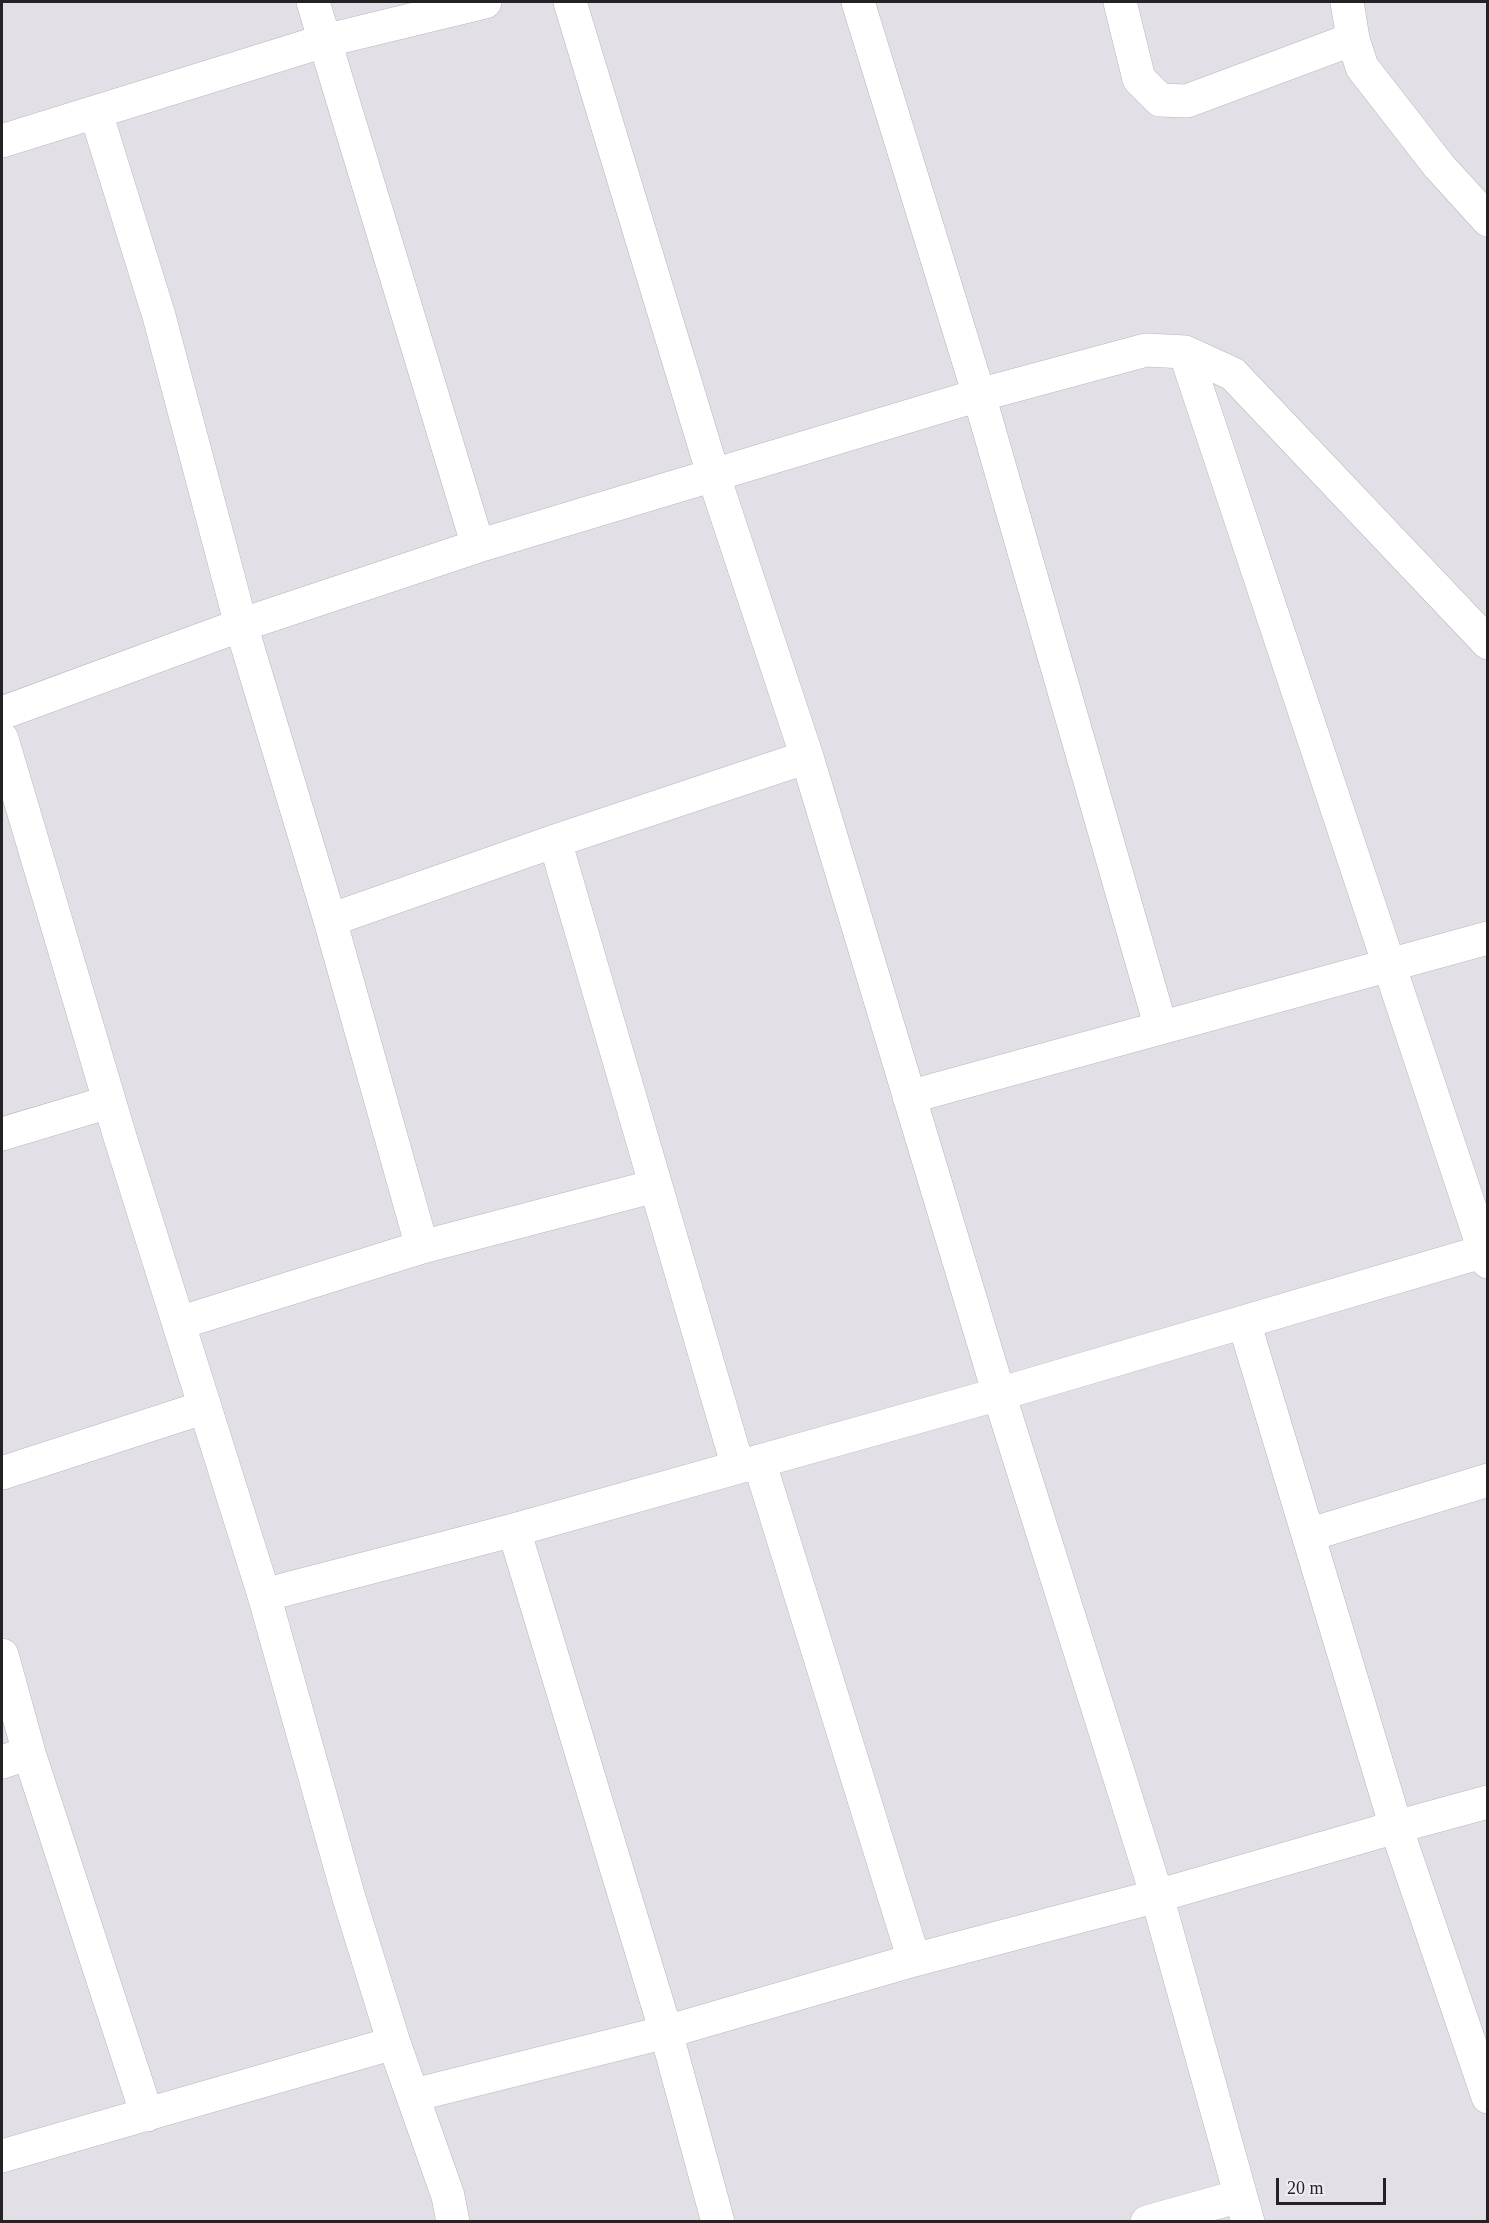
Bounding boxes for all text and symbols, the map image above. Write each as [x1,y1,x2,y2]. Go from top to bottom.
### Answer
scale bar [1279,2166,1388,2204]
text: 20 m [1287,2178,1324,2198]

